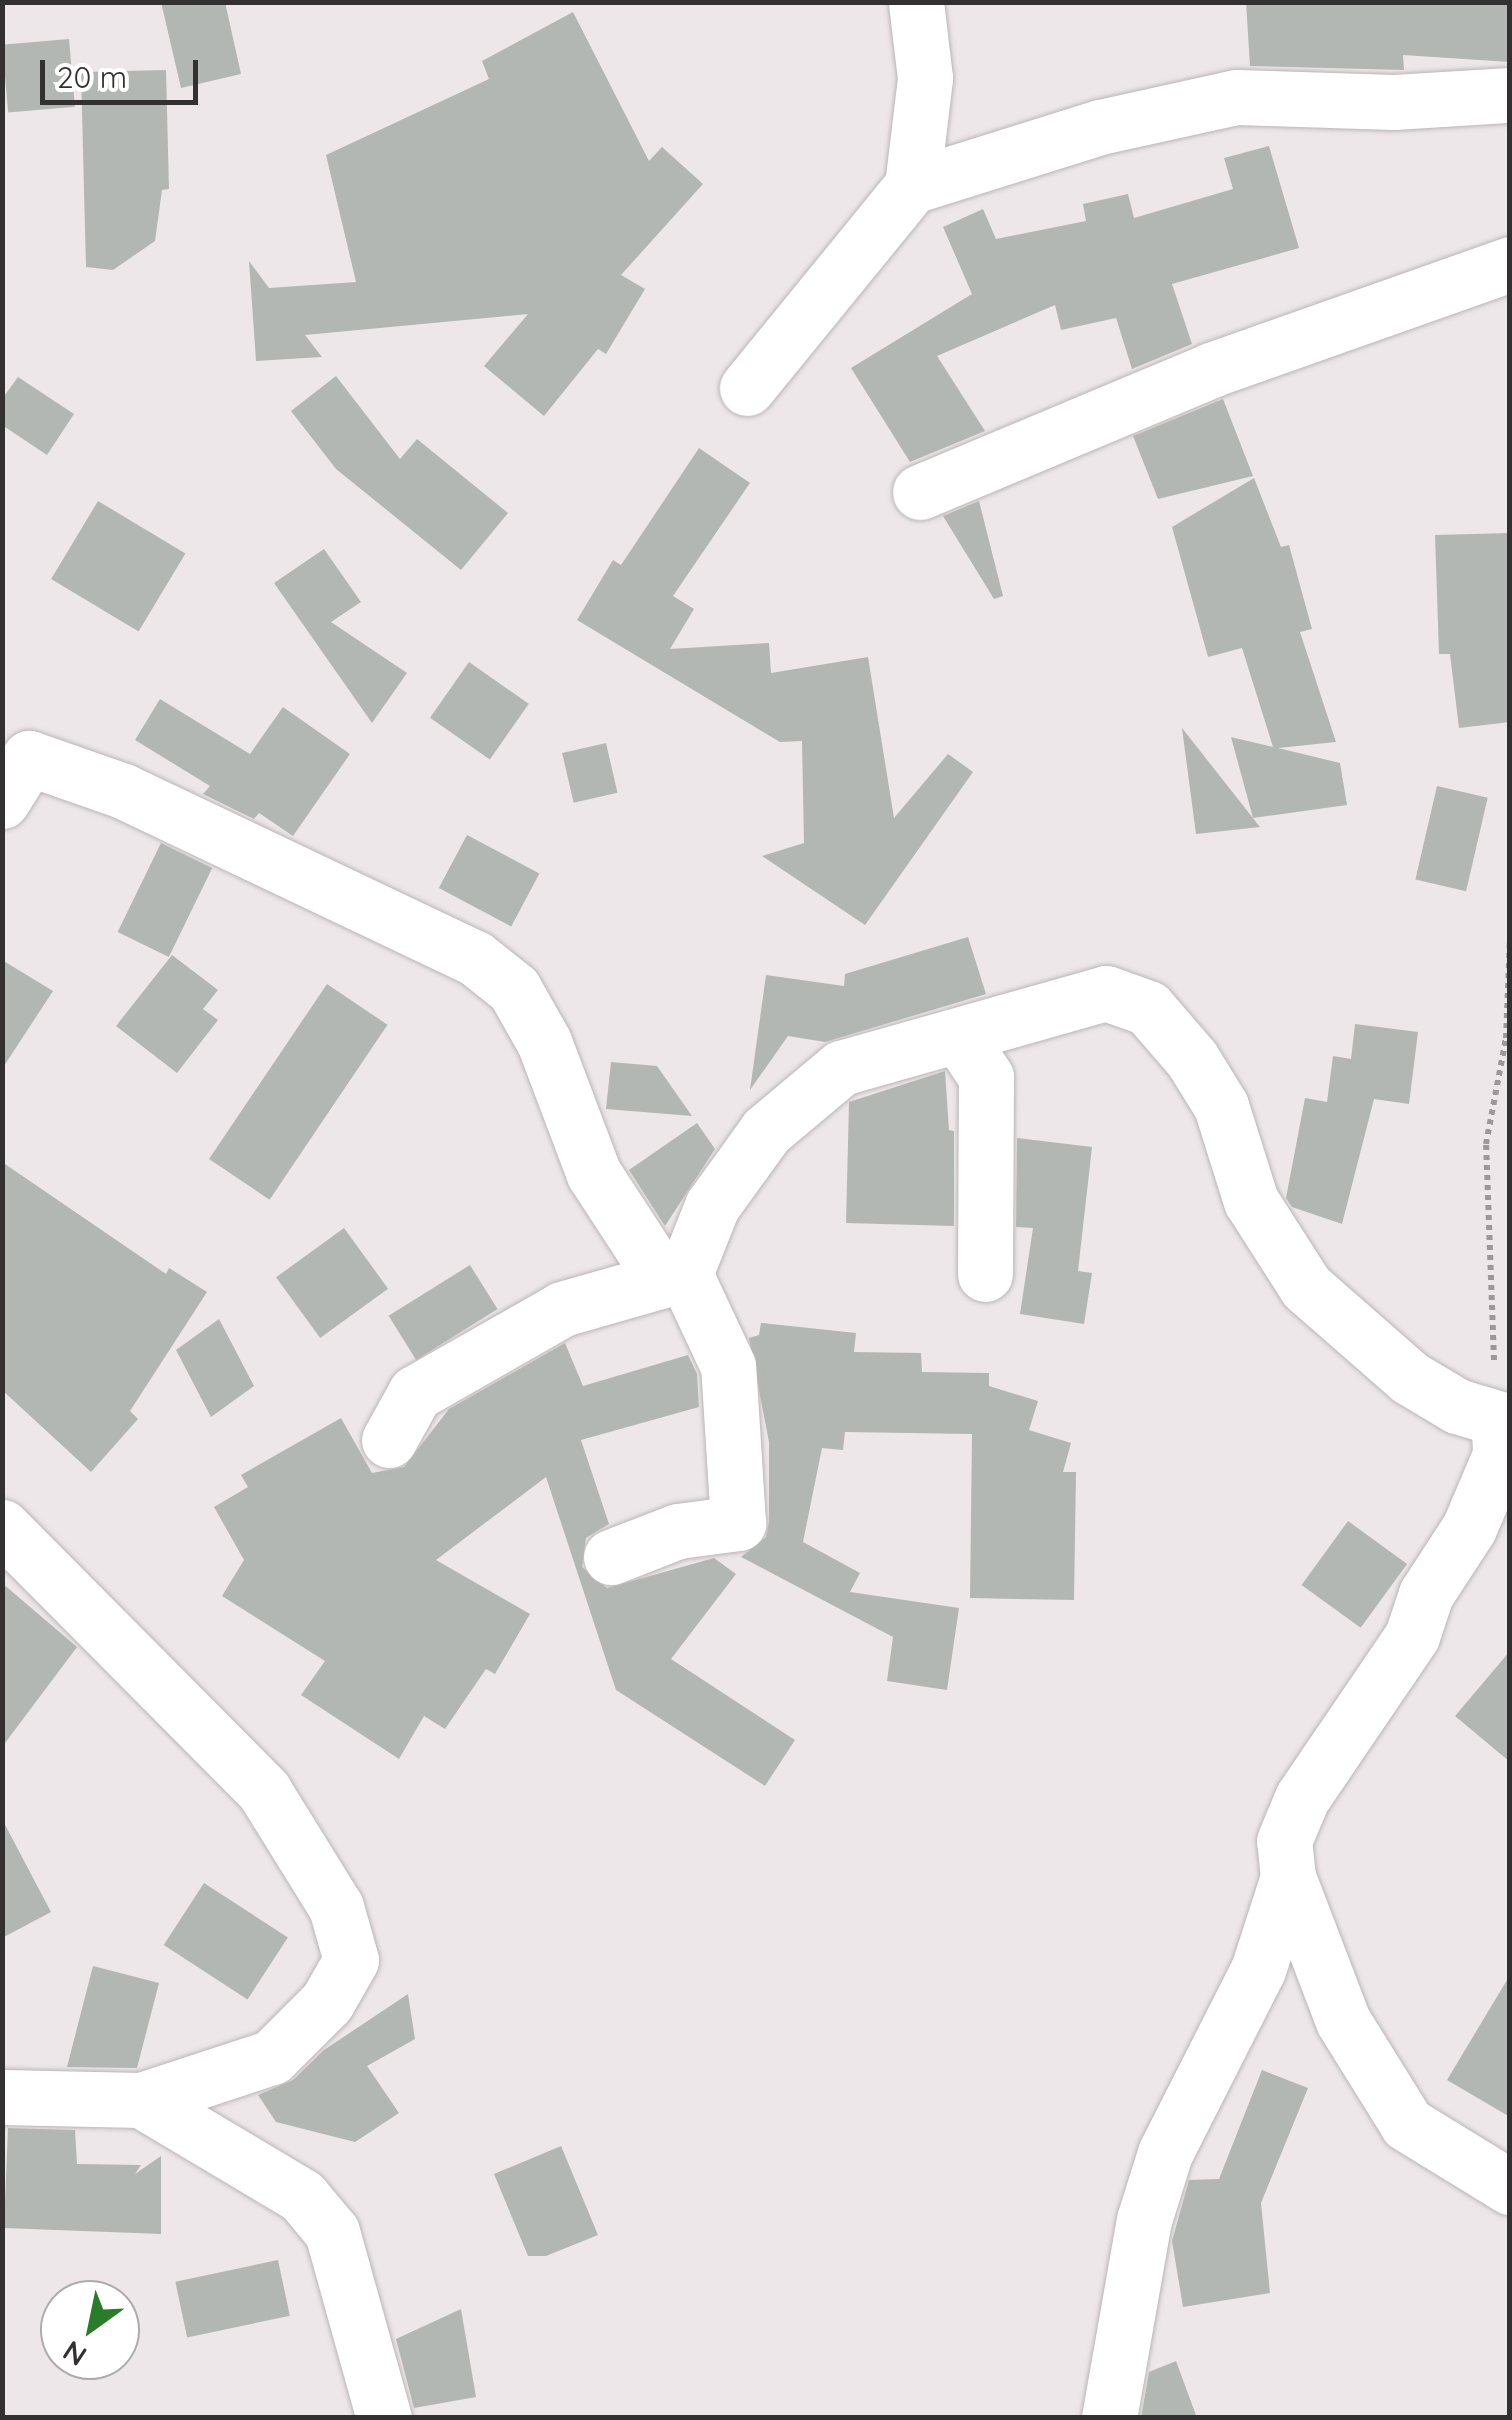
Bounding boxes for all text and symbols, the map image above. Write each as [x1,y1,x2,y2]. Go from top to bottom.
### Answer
scale bar [45,40,202,102]
text: 20 m [57,58,127,96]
north arrow [40,2280,140,2380]
text: N [56,2334,93,2374]

